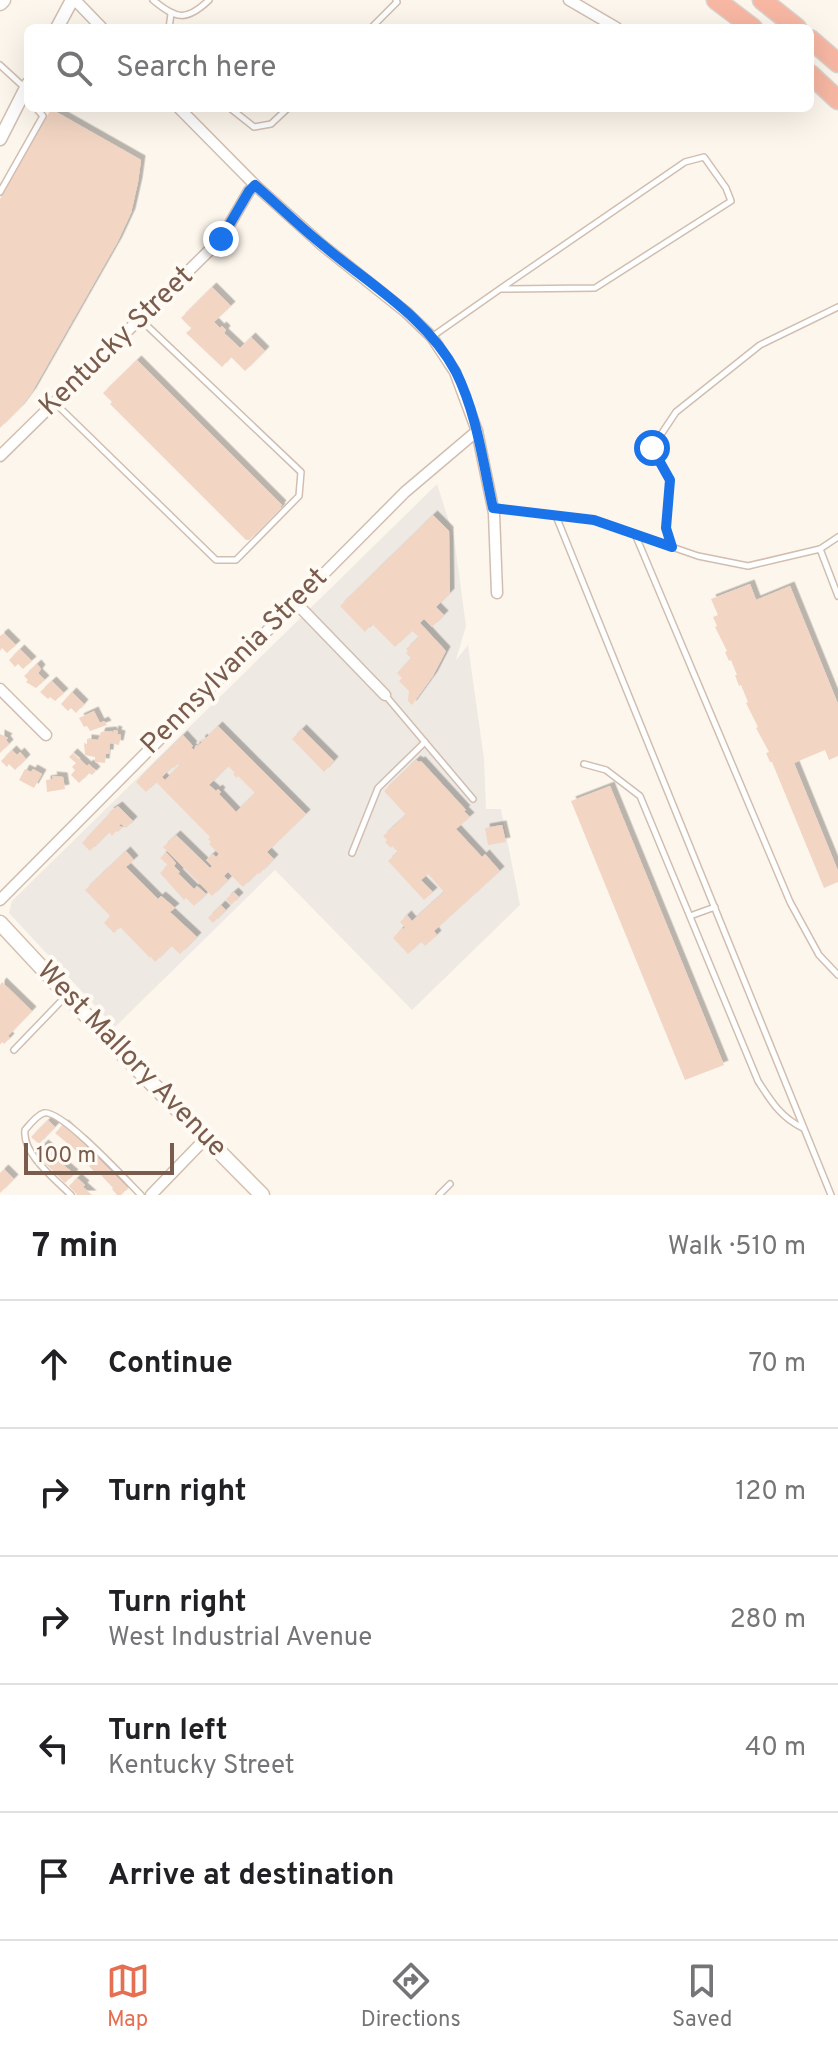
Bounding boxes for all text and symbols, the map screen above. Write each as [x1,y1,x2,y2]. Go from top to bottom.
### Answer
search box [24,24,814,112]
icon: search [52,46,96,90]
text: Search here [116,50,276,87]
route end [203,221,239,257]
street label: Kentucky Street [32,259,202,425]
route start [634,430,670,466]
street label: Pennsylvania Street [134,561,336,763]
street label: West Mallory Avenue [28,954,234,1166]
scale bar [24,1139,174,1175]
text: 100 m [36,1143,96,1170]
text: 7 min [32,1226,118,1269]
text: Walk · 510 m [668,1231,806,1264]
icon: ahead [32,1342,76,1386]
text: Continue [108,1346,233,1383]
text: 70 m [748,1348,806,1381]
icon: right [32,1470,76,1514]
text: Turn right [108,1474,246,1511]
text: 120 m [736,1476,806,1509]
text: Turn right [108,1585,246,1622]
icon: right [32,1598,76,1642]
text: 280 m [730,1604,806,1637]
text: West Industrial Avenue [108,1622,372,1655]
text: Turn left [108,1713,228,1750]
icon: left [32,1726,76,1770]
text: 40 m [745,1732,806,1765]
text: Kentucky Street [108,1750,295,1783]
icon: arrive [32,1854,76,1898]
text: Arrive at destination [108,1858,394,1895]
tab: Map [106,1959,150,2034]
tab: Directions [361,1959,461,2034]
tab: Saved [672,1959,732,2034]

